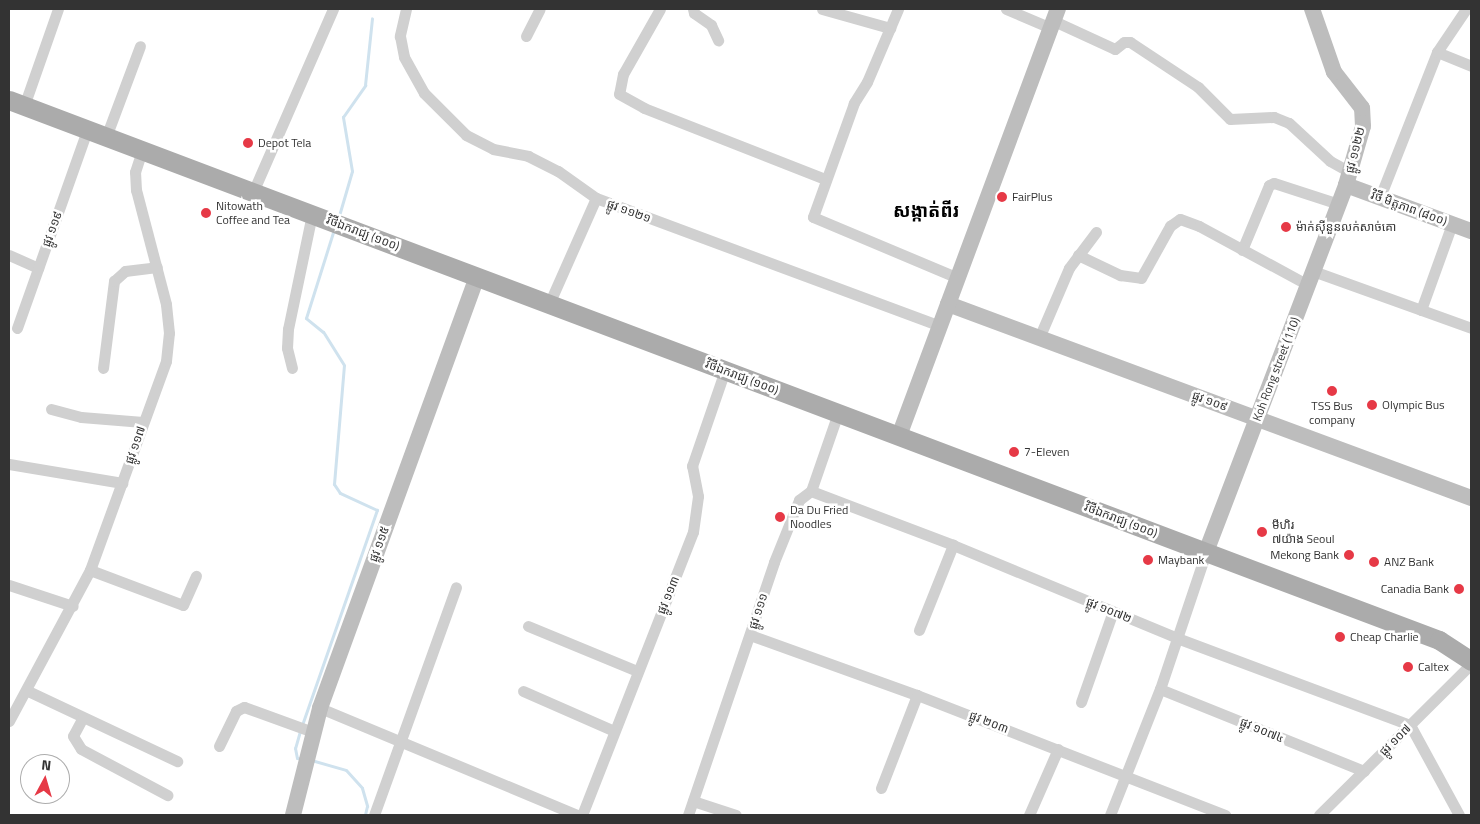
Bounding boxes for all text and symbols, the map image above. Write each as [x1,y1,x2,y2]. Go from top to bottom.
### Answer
street label: ផ្លូវ ១១២២ [1342,125,1368,175]
place label: Depot Tela [258,136,311,150]
marker: Depot Tela [242,137,254,149]
street label: វិថី មិត្តភាព (៨០០) [1369,188,1449,228]
place label: FairPlus [1012,190,1053,204]
marker: FairPlus [996,191,1008,203]
street label: ផ្លូវ ១១២១ [605,196,653,226]
place label: Nitowath Coffee and Tea [216,199,290,227]
district label: សង្កាត់ពីរ [893,200,959,222]
marker: Nitowath Coffee and Tea [200,207,212,219]
street label: ផ្លូវ ១១៩ [39,209,65,249]
street label: វិថីឯករាជ្យ (១០០) [324,212,402,254]
place label: ម៉ាក់សុីនួនលក់សាច់គោ [1296,220,1396,234]
marker: ម៉ាក់សុីនួនលក់សាច់គោ [1280,221,1292,233]
street label: Koh Rong street (110) [1250,315,1302,423]
street label: វិថីឯករាជ្យ (១០០) [703,356,781,398]
marker: TSS Bus company [1326,385,1338,397]
street label: ផ្លូវ ១០៩ [1190,388,1230,414]
place label: Olympic Bus [1382,398,1445,412]
place label: TSS Bus company [1309,399,1355,427]
marker: Olympic Bus [1366,399,1378,411]
street label: ផ្លូវ ១១៧ [122,424,148,466]
place label: 7-Eleven [1024,445,1070,459]
marker: 7-Eleven [1008,446,1020,458]
street label: វិថីឯករាជ្យ (១០០) [1082,499,1160,541]
place label: Da Du Fried Noodles [790,503,848,531]
marker: Da Du Fried Noodles [774,511,786,523]
place label: មីហិរ ៧យ៉ាង Seoul [1272,518,1335,546]
street label: ផ្លូវ ១១៥ [366,524,392,564]
marker: មីហិរ ៧យ៉ាង Seoul [1256,526,1268,538]
place label: Mekong Bank [1270,548,1339,562]
marker: Mekong Bank [1343,549,1355,561]
place label: Maybank [1158,553,1204,567]
marker: Maybank [1142,554,1154,566]
place label: ANZ Bank [1384,555,1434,569]
marker: ANZ Bank [1368,556,1380,568]
street label: ផ្លូវ ១១៣ [654,574,682,616]
place label: Canadia Bank [1381,582,1449,596]
marker: Canadia Bank [1453,583,1465,595]
street label: ផ្លូវ ១១១ [745,591,771,631]
street label: ផ្លូវ ១០៧២ [1084,594,1134,626]
place label: Cheap Charlie [1350,630,1419,644]
marker: Cheap Charlie [1334,631,1346,643]
place label: Caltex [1418,660,1449,674]
marker: Caltex [1402,661,1414,673]
street label: ផ្លូវ ២០៣ [967,708,1011,736]
street label: ផ្លូវ ១០៧៤ [1238,715,1286,745]
street label: ផ្លូវ ១០៧ [1376,721,1414,759]
north arrow [20,754,70,804]
text: N [41,754,52,776]

